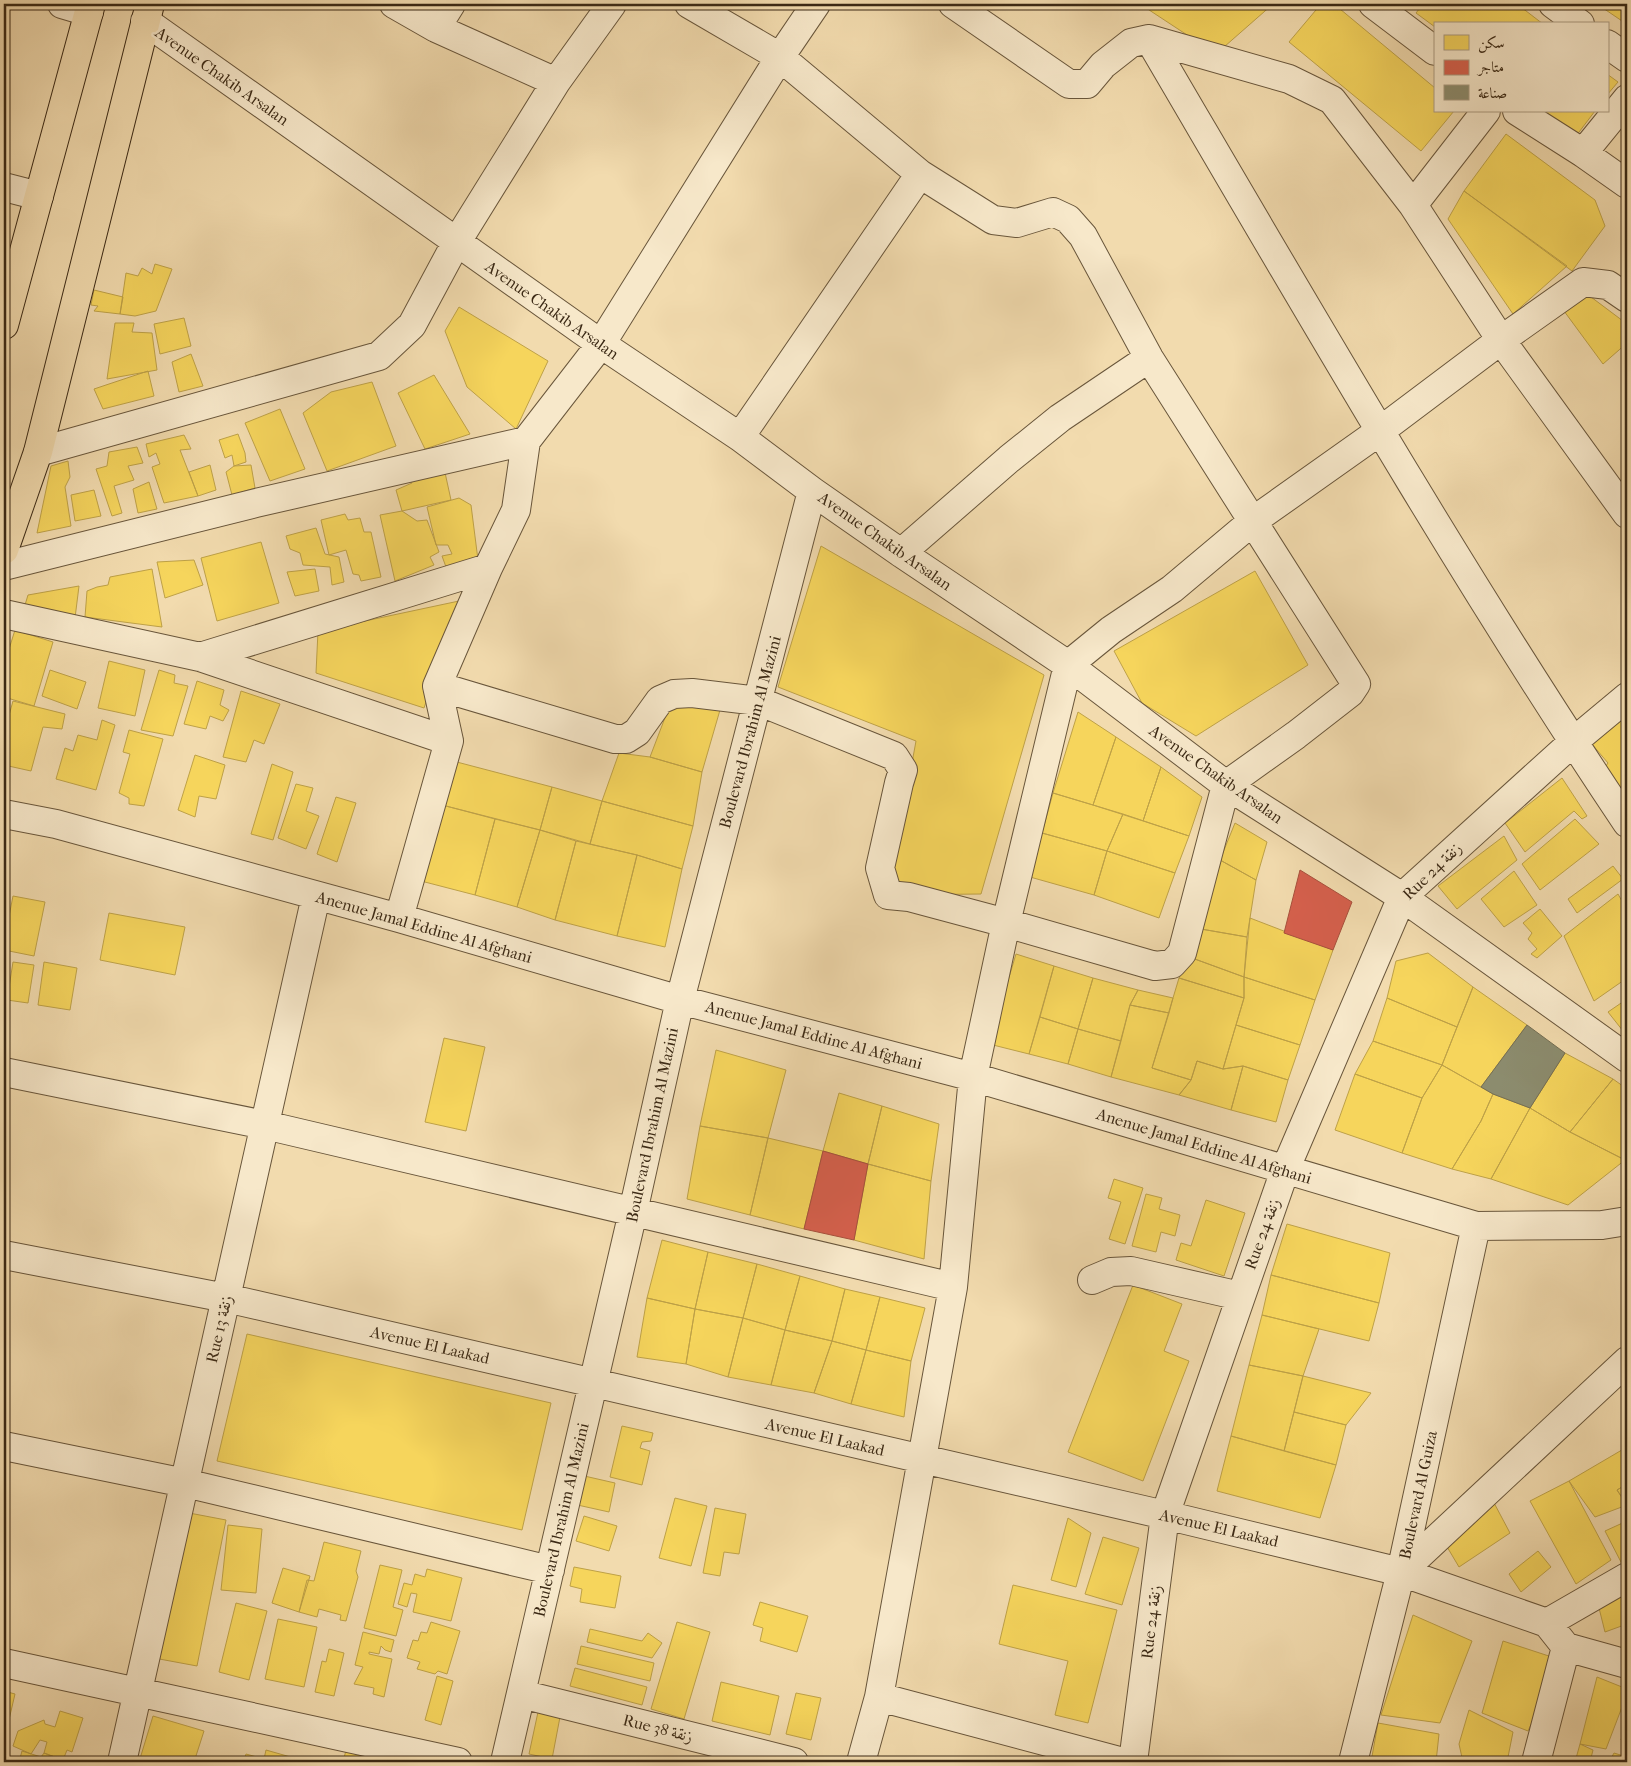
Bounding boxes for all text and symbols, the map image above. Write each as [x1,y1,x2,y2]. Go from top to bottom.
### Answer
street label: Avenue Chakib Arsalan [151,22,293,130]
legend [1434,22,1608,112]
text: سكن [1478,34,1505,53]
text: متاجر [1476,58,1504,76]
text: صناعة [1478,84,1507,102]
street label: Avenue Chakib Arsalan [481,256,623,364]
street label: Avenue Chakib Arsalan [814,487,956,595]
street label: Boulevard Ibrahim Al Mazini [715,633,785,830]
street label: Avenue Chakib Arsalan [1145,720,1287,828]
street label: Rue 24 زنقة [1399,838,1465,904]
street label: Anenue Jamal Eddine Al Afghani [313,887,534,967]
street label: Anenue Jamal Eddine Al Afghani [702,997,925,1073]
street label: Boulevard Ibrahim Al Mazini [622,1026,682,1224]
street label: Anenue Jamal Eddine Al Afghani [1093,1104,1314,1188]
street label: Rue 24 زنقة [1240,1196,1284,1272]
street label: Rue 13 زنقة [202,1293,236,1365]
street label: Avenue El Laakad [368,1322,492,1368]
street label: Avenue El Laakad [763,1414,887,1460]
street label: Boulevard Ibrahim Al Mazini [529,1421,593,1619]
street label: Boulevard Al Guiza [1395,1428,1441,1561]
street label: Avenue El Laakad [1157,1505,1281,1551]
street label: Rue 24 زنقة [1137,1584,1165,1660]
street label: Rue 38 زنقة [621,1710,695,1746]

